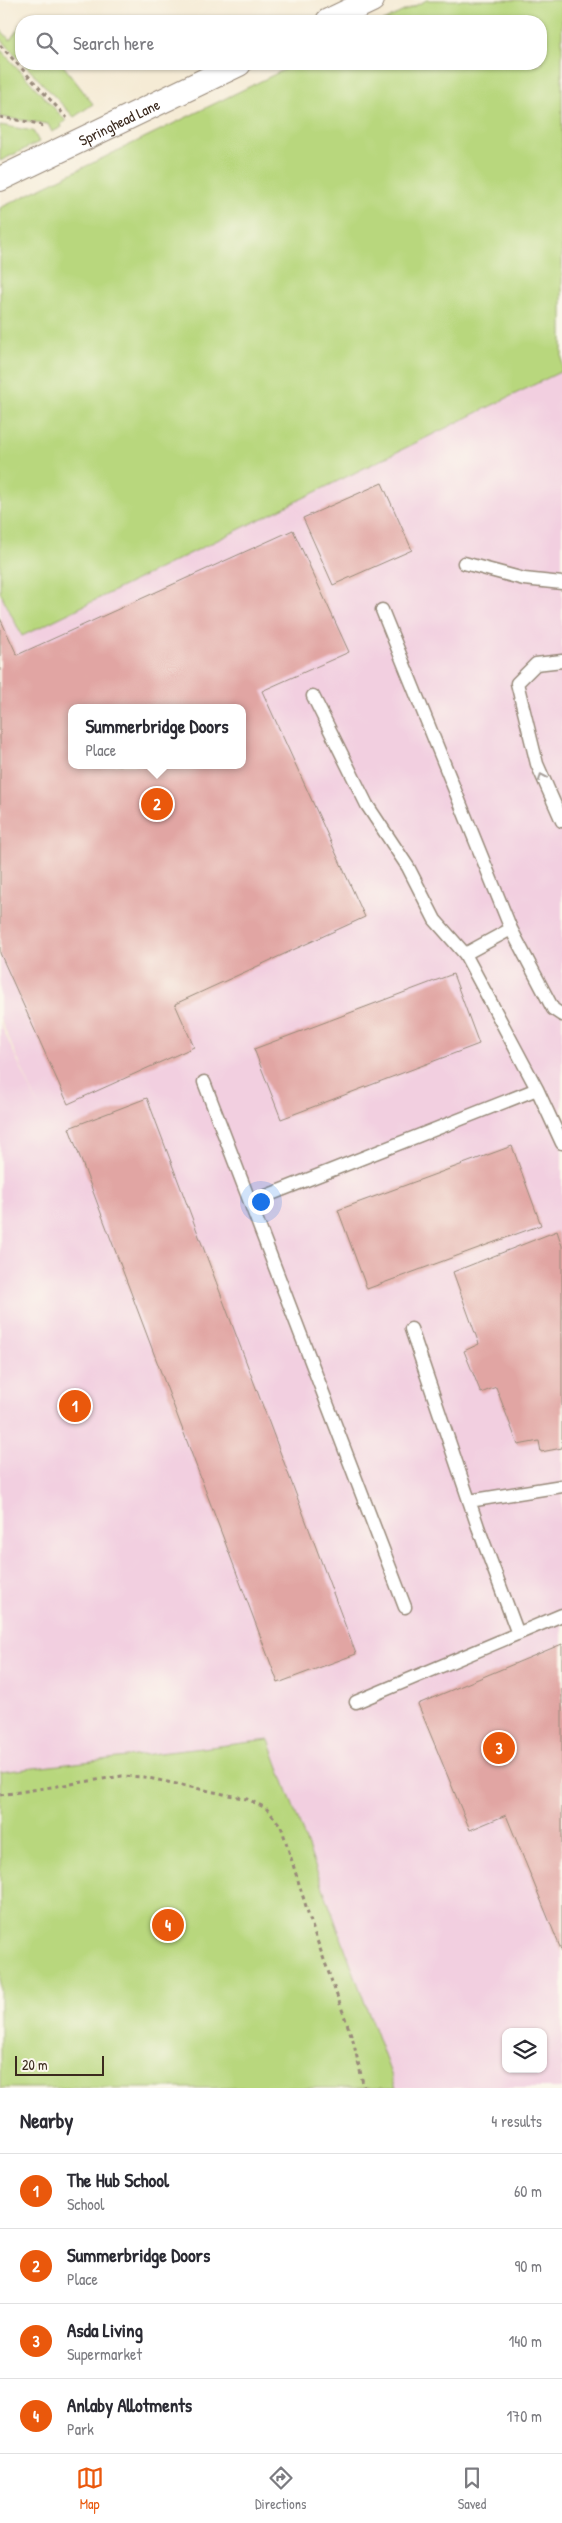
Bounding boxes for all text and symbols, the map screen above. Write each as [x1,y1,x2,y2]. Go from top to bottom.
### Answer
search box [15,15,547,70]
icon: search [33,29,61,57]
text: Search here [73,30,154,56]
street label: Springhead Lane [75,93,163,150]
popup [68,704,246,769]
text: Summerbridge Doors [85,713,229,739]
text: Place [85,739,116,761]
one-way arrow [538,773,549,782]
pin: 2 [141,785,173,823]
your location [248,1189,274,1215]
pin: 1 [59,1387,91,1425]
pin: 3 [483,1729,515,1767]
pin: 4 [152,1906,184,1944]
map controls [502,2028,547,2073]
button: layers [502,2028,547,2073]
scale bar [15,2053,104,2076]
text: 20 m [22,2055,48,2074]
text: Nearby [20,2106,73,2135]
text: 4 results [491,2110,542,2132]
text: The Hub School [67,2167,169,2193]
text: 1 [33,2180,39,2202]
text: 60 m [514,2180,542,2202]
text: School [67,2193,104,2215]
text: Summerbridge Doors [67,2242,210,2268]
text: 2 [32,2255,40,2277]
text: 90 m [514,2255,542,2277]
text: Place [67,2268,98,2290]
text: Asda Living [67,2317,143,2343]
text: 3 [32,2330,40,2352]
text: 140 m [508,2330,542,2352]
text: Supermarket [67,2343,142,2365]
text: Anlaby Allotments [67,2392,192,2418]
text: 4 [33,2405,39,2427]
text: 170 m [507,2405,542,2427]
text: Park [67,2418,94,2440]
tab: Map [76,2464,104,2513]
tab: Directions [255,2464,306,2513]
tab: Saved [458,2464,486,2513]

